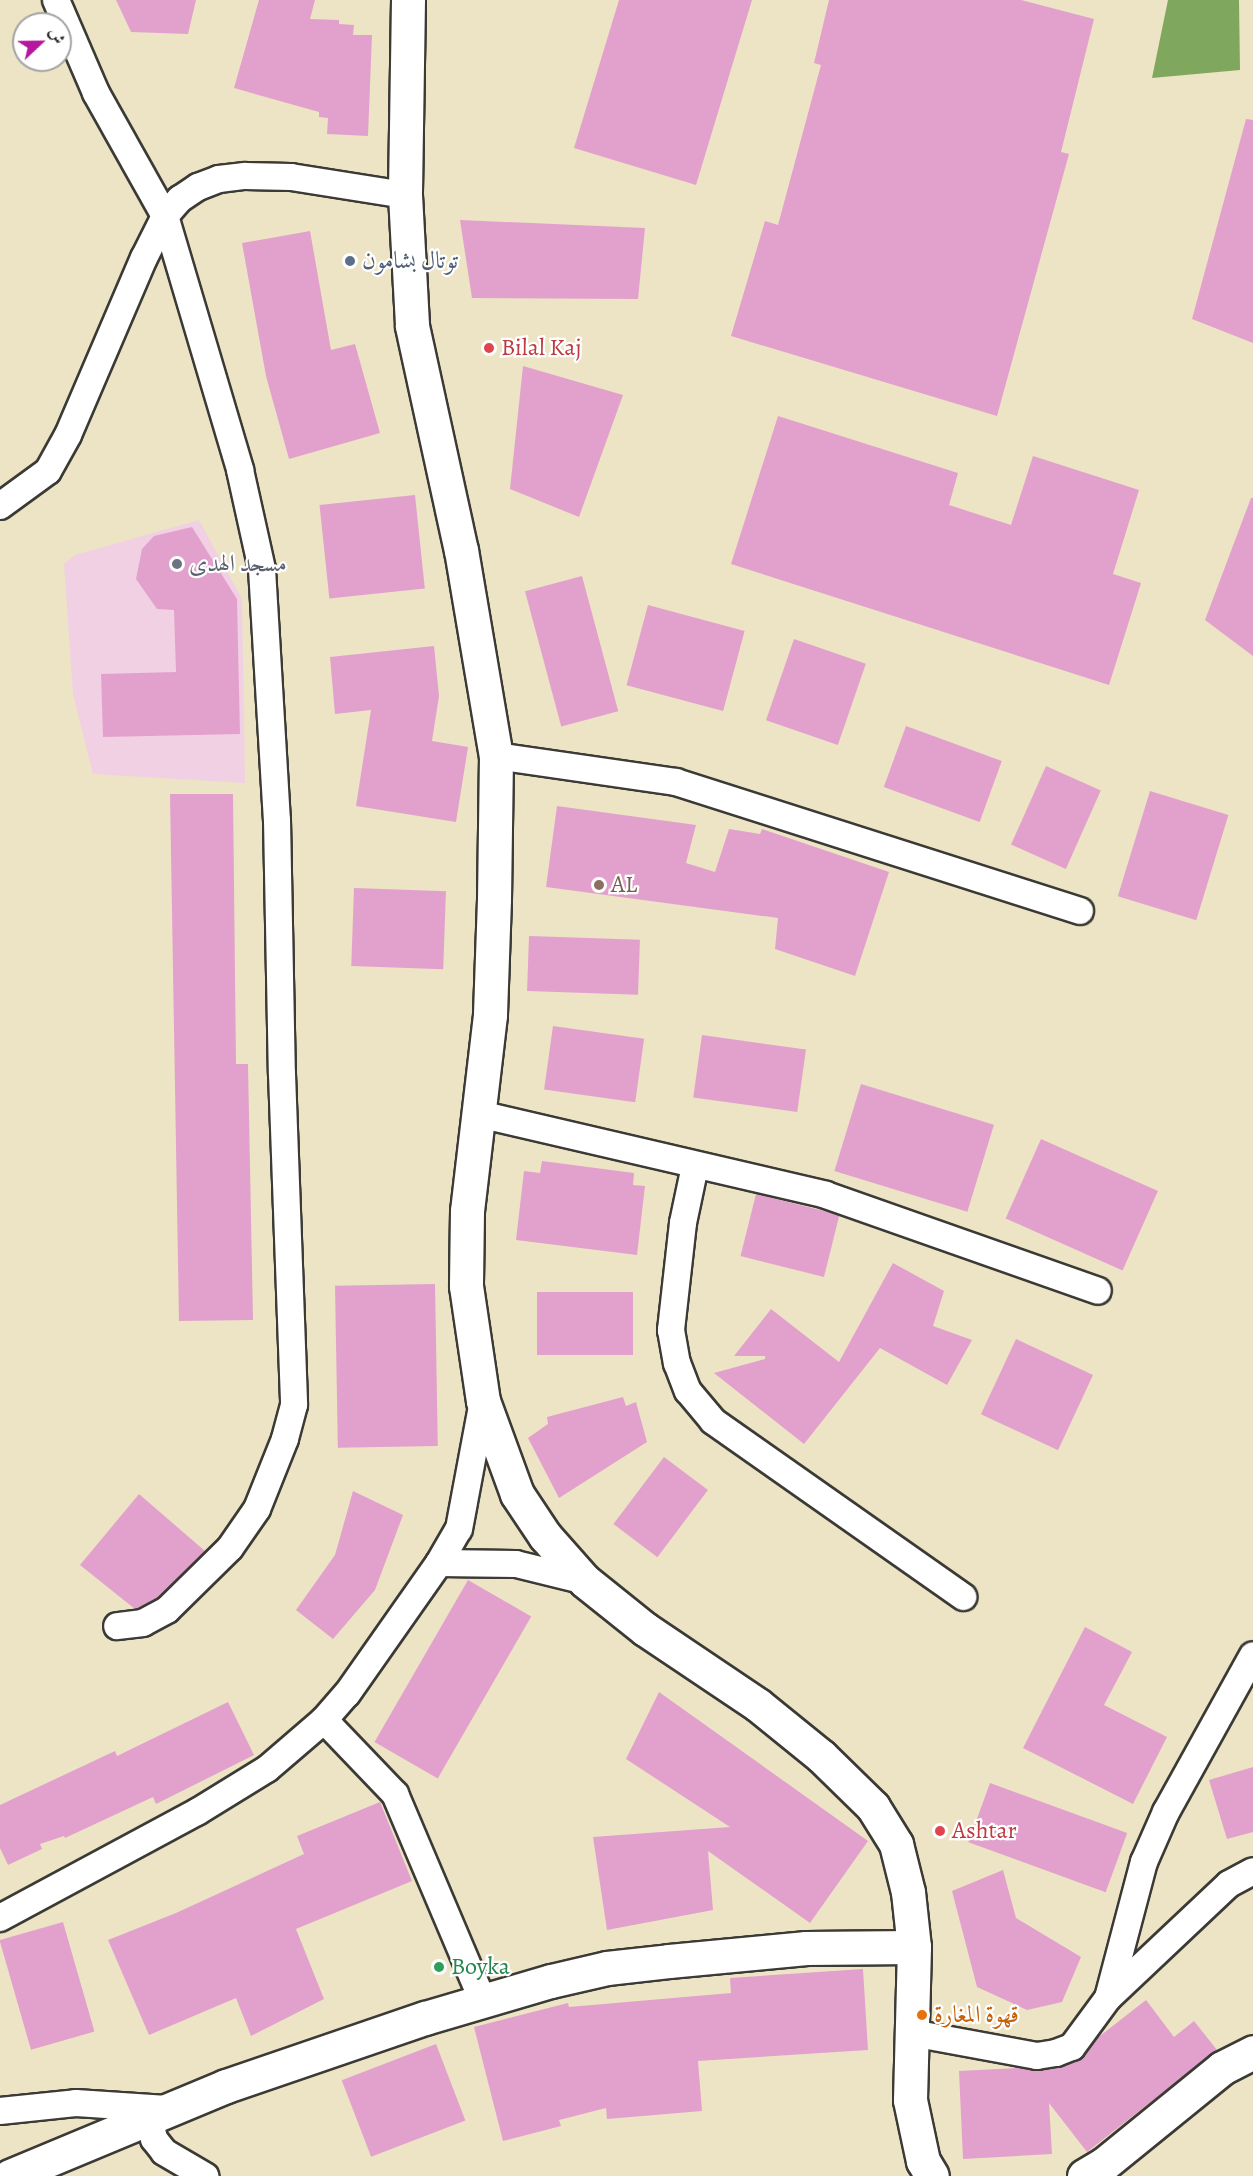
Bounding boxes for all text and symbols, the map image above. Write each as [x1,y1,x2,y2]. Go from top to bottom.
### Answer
north arrow [12,12,72,72]
text: ش [44,25,70,47]
place label: توتال بشامون [362,247,458,275]
marker: توتال بشامون [343,254,357,268]
place label: Bilal Kaj [501,334,582,362]
marker: Bilal Kaj [482,341,496,355]
place label: مسجد الهدى [189,550,287,578]
marker: مسجد الهدى [170,557,184,571]
place label: AL [611,871,637,899]
marker: AL [592,878,606,892]
place label: Ashtar [952,1817,1017,1845]
marker: Ashtar [933,1824,947,1838]
place label: Boyka [451,1953,510,1981]
marker: Boyka [432,1960,446,1974]
place label: قهوة المغارة [934,2001,1019,2029]
marker: قهوة المغارة [915,2008,929,2022]

